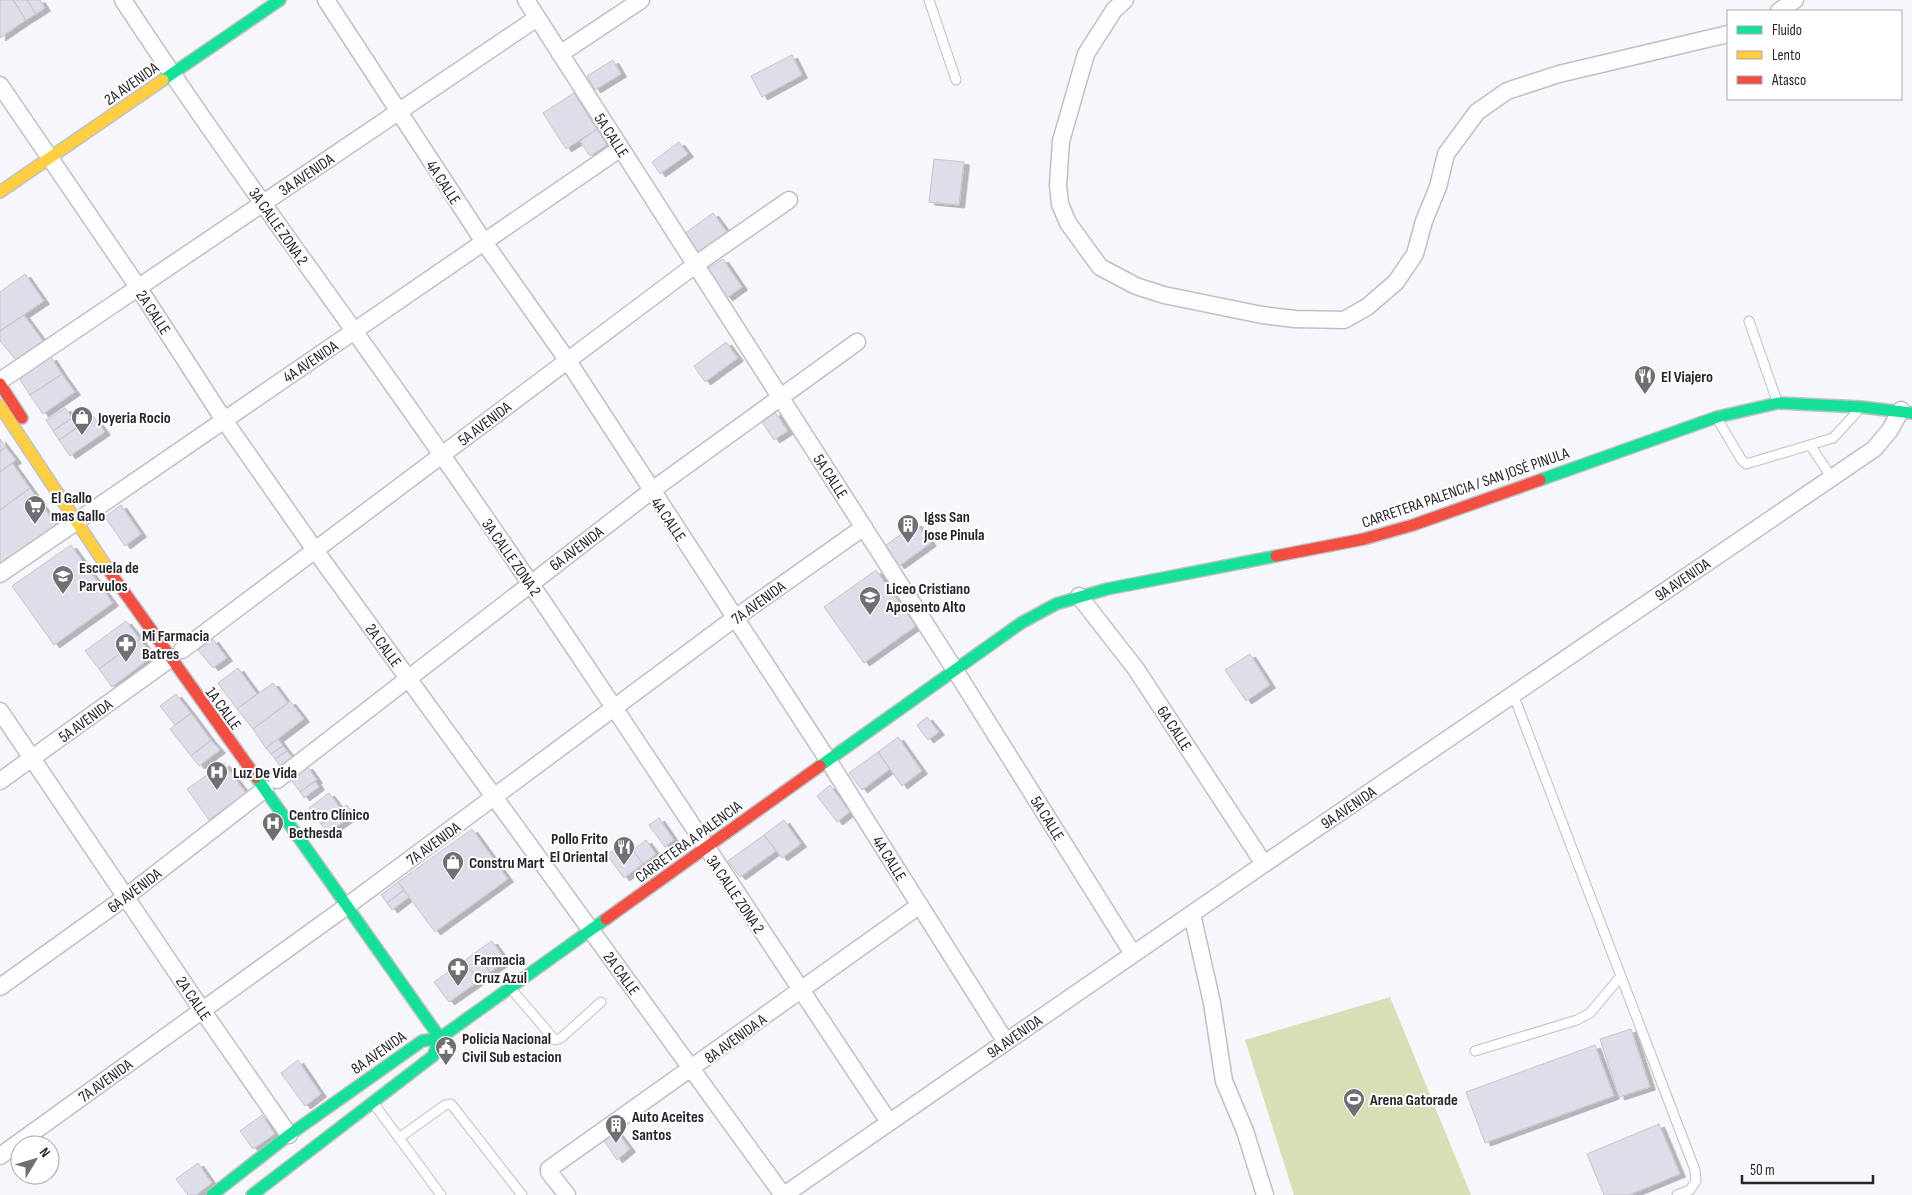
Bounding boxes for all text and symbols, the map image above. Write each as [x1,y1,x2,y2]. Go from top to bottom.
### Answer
legend [1727,10,1902,100]
text: Fluido [1772,21,1802,40]
text: Lento [1772,46,1801,65]
street label: 2A AVENIDA [101,59,163,110]
text: Atasco [1771,71,1806,90]
street label: 5A CALLE [589,110,632,161]
street label: 3A AVENIDA [276,150,338,201]
street label: 4A CALLE [421,157,464,209]
street label: 3A CALLE ZONA 2 [244,184,311,269]
street label: 2A CALLE [131,287,174,339]
street label: 4A AVENIDA [280,337,342,388]
restaurant icon: El Viajero [1633,364,1657,395]
place label: El Viajero [1661,368,1713,387]
street label: 5A AVENIDA [454,398,515,450]
shop icon: Joyeria Rocio [70,405,94,436]
place label: Joyeria Rocio [97,409,171,428]
street label: CARRETERA PALENCIA / SAN JOSÉ PINULA [1359,444,1572,533]
street label: 5A CALLE [808,451,851,502]
place label: El Gallo mas Gallo [51,489,105,526]
supermarket icon: El Gallo mas Gallo [23,494,47,525]
street label: 4A CALLE [646,494,689,546]
place label: Igss San Jose Pinula [923,508,984,545]
building icon: Igss San Jose Pinula [896,513,920,544]
street label: 3A CALLE ZONA 2 [477,515,544,600]
street label: 6A AVENIDA [546,523,608,576]
street label: 9A AVENIDA [1652,555,1714,606]
place label: Escuela de Parvulos [79,559,139,596]
school or university icon: Escuela de Parvulos [51,564,75,595]
street label: 7A AVENIDA [728,577,790,629]
place label: Liceo Cristiano Aposento Alto [885,580,970,617]
school or university icon: Liceo Cristiano Aposento Alto [858,585,882,616]
street label: 2A CALLE [361,620,405,671]
place label: Mi Farmacia Batres [142,627,209,664]
pharmacy icon: Mi Farmacia Batres [114,632,138,663]
street label: 1A CALLE [201,684,245,734]
street label: 5A AVENIDA [55,695,117,747]
street label: 6A CALLE [1152,703,1195,755]
hospital icon: Luz De Vida [205,760,229,791]
place label: Luz De Vida [233,764,297,783]
street label: 9A AVENIDA [1318,783,1380,834]
street label: 5A CALLE [1026,793,1068,845]
street label: CARRETERA A PALENCIA [632,797,746,887]
place label: Centro Clínico Bethesda [289,806,369,843]
hospital icon: Centro Clínico Bethesda [261,811,285,842]
street label: 7A AVENIDA [403,818,465,870]
place label: Pollo Frito El Oriental [550,830,608,867]
street label: 4A CALLE [868,833,910,885]
restaurant icon: Pollo Frito El Oriental [612,835,636,866]
shop icon: Constru Mart [441,850,465,881]
street label: 3A CALLE ZONA 2 [702,852,768,938]
place label: Constru Mart [469,854,544,873]
street label: 6A AVENIDA [104,865,166,918]
street label: 2A CALLE [599,948,643,999]
place label: Farmacia Cruz Azul [474,951,527,988]
pharmacy icon: Farmacia Cruz Azul [446,956,470,987]
street label: 2A CALLE [171,973,214,1024]
street label: 8A AVENIDA A [701,1010,771,1068]
street label: 9A AVENIDA [984,1011,1046,1063]
street label: 8A AVENIDA [348,1027,410,1079]
place label: Policia Nacional Civil Sub estacion [462,1030,562,1067]
public building icon: Policia Nacional Civil Sub estacion [434,1035,458,1066]
street label: 7A AVENIDA [75,1055,137,1107]
sports icon: Arena Gatorade [1342,1087,1366,1118]
place label: Arena Gatorade [1369,1091,1458,1110]
place label: Auto Aceites Santos [631,1108,704,1145]
building icon: Auto Aceites Santos [604,1113,628,1144]
north arrow [10,1135,60,1185]
text: N [36,1144,54,1160]
scale bar [1742,1152,1873,1184]
text: 50 m [1750,1161,1775,1180]

